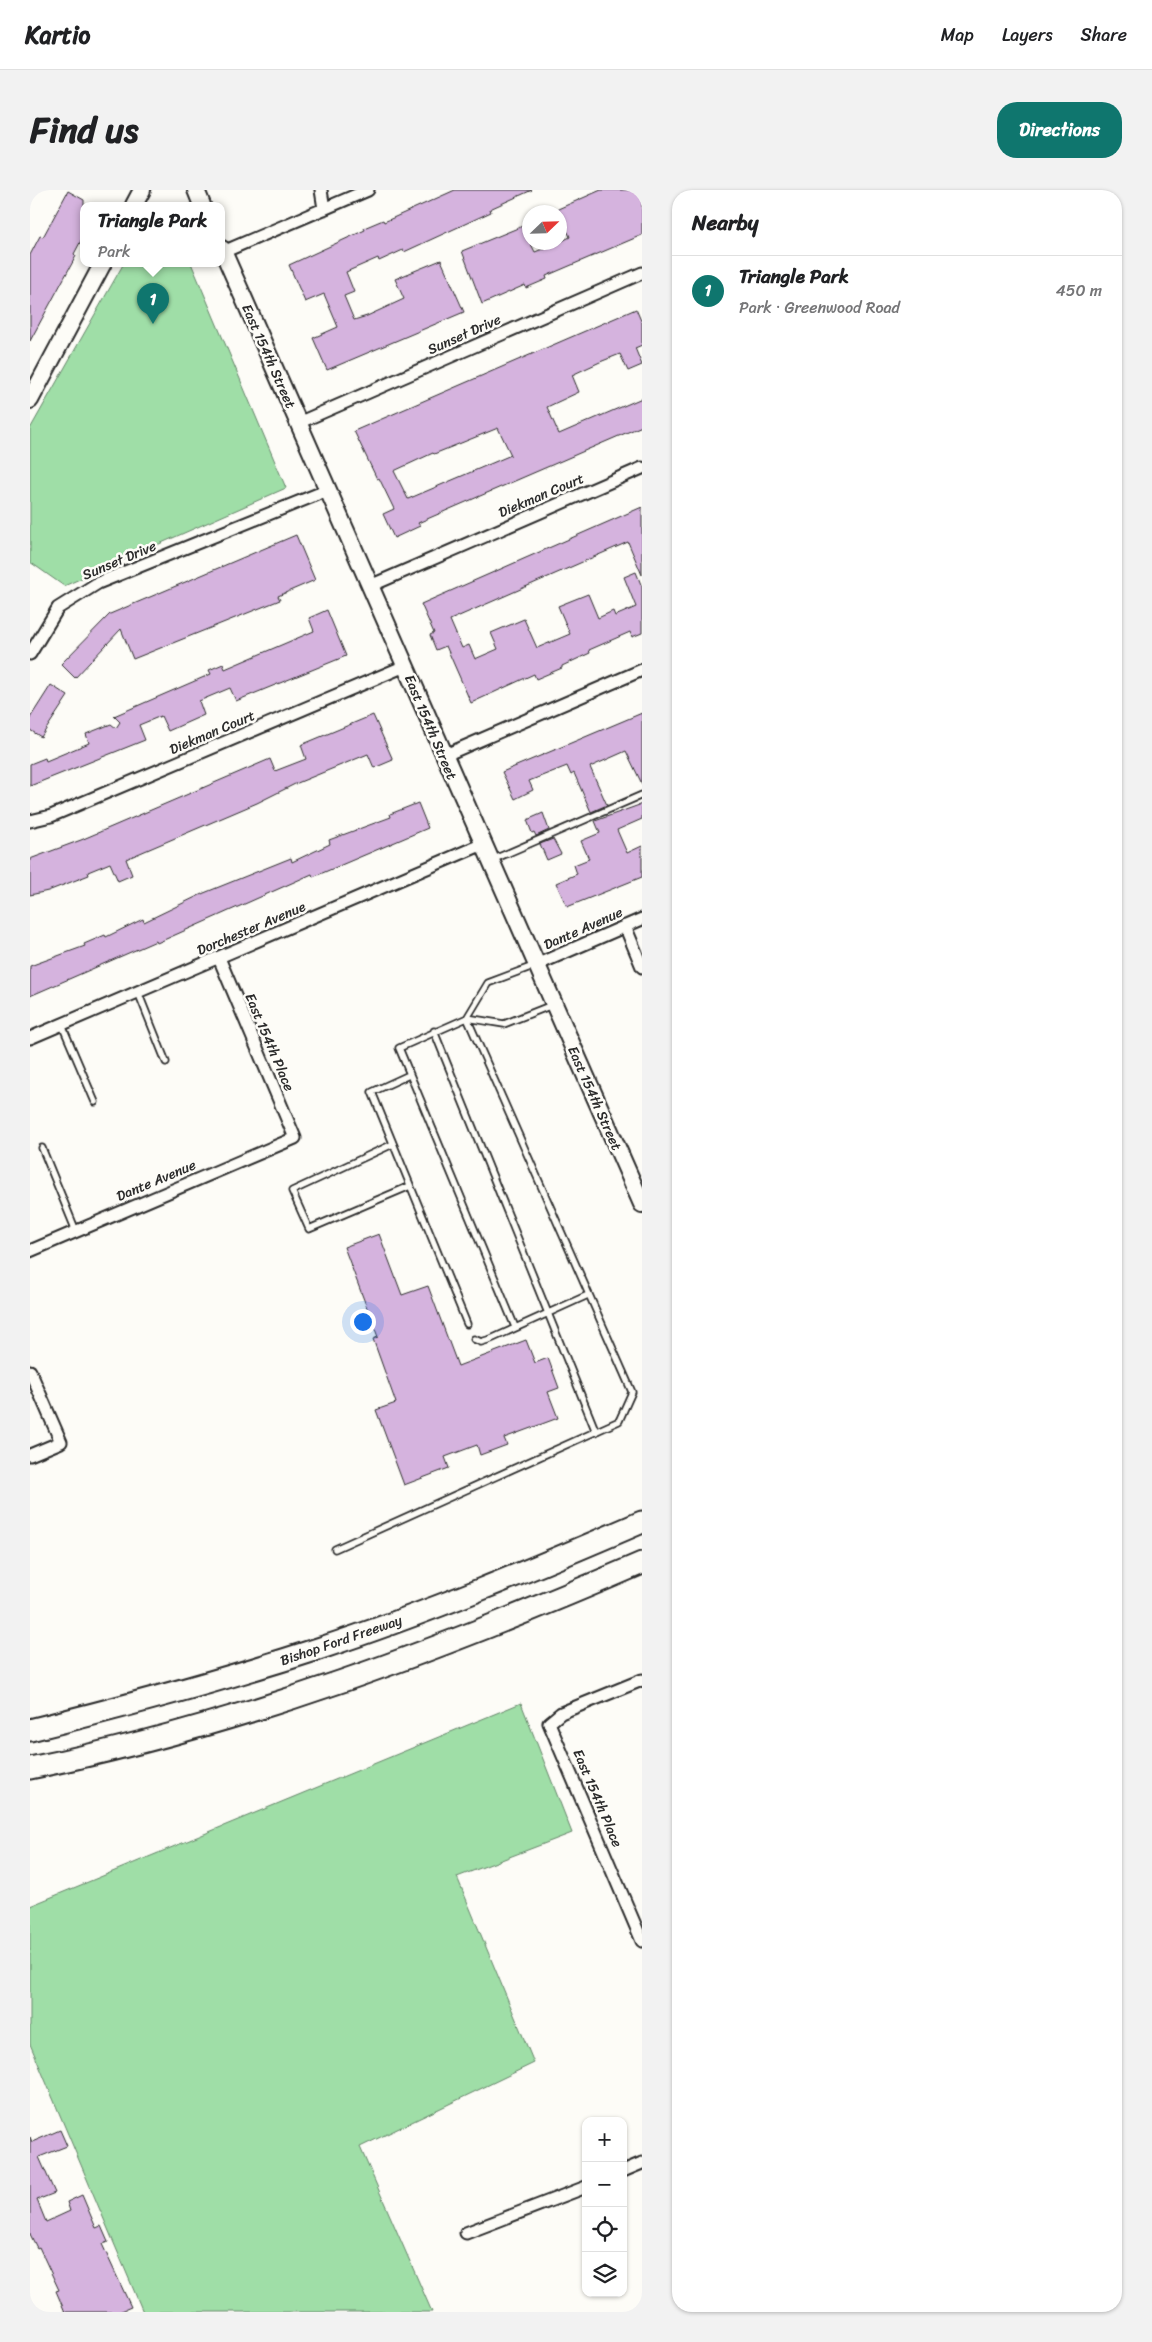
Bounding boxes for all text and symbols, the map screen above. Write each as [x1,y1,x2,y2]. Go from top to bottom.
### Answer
text: Kartio [25,14,90,56]
text: Map [941,19,974,51]
text: Layers [1002,19,1053,51]
text: Share [1081,19,1127,51]
text: Find us [30,99,138,161]
button: Directions [997,102,1122,158]
popup [80,202,225,267]
text: Triangle Park [98,204,207,237]
text: Nearby [692,204,758,242]
north arrow [522,205,567,250]
text: Park [98,237,130,266]
text: Triangle Park [739,260,849,293]
text: 1 [705,276,711,305]
text: 450 m [1056,276,1102,305]
pin: 1 [137,283,169,324]
text: Park · Greenwood Road [739,293,900,322]
street label: East 154th Street [234,300,303,412]
street label: Sunset Drive [423,307,505,362]
street label: Diekman Court [494,466,588,525]
street label: Sunset Drive [78,534,160,587]
street label: East 154th Street [397,671,464,784]
street label: Diekman Court [165,703,259,762]
street label: Dorchester Avenue [193,894,310,963]
street label: Dante Avenue [539,900,627,957]
street label: East 154th Place [238,989,301,1095]
street label: East 154th Street [560,1042,629,1154]
street label: Dante Avenue [112,1152,200,1208]
your location [350,1309,376,1335]
street label: Bishop Ford Freeway [277,1608,406,1673]
street label: East 154th Place [566,1745,629,1851]
map controls [582,2117,627,2297]
button: + [582,2117,627,2162]
button: − [582,2162,627,2207]
button: locate [582,2207,627,2252]
button: layers [582,2252,627,2297]

